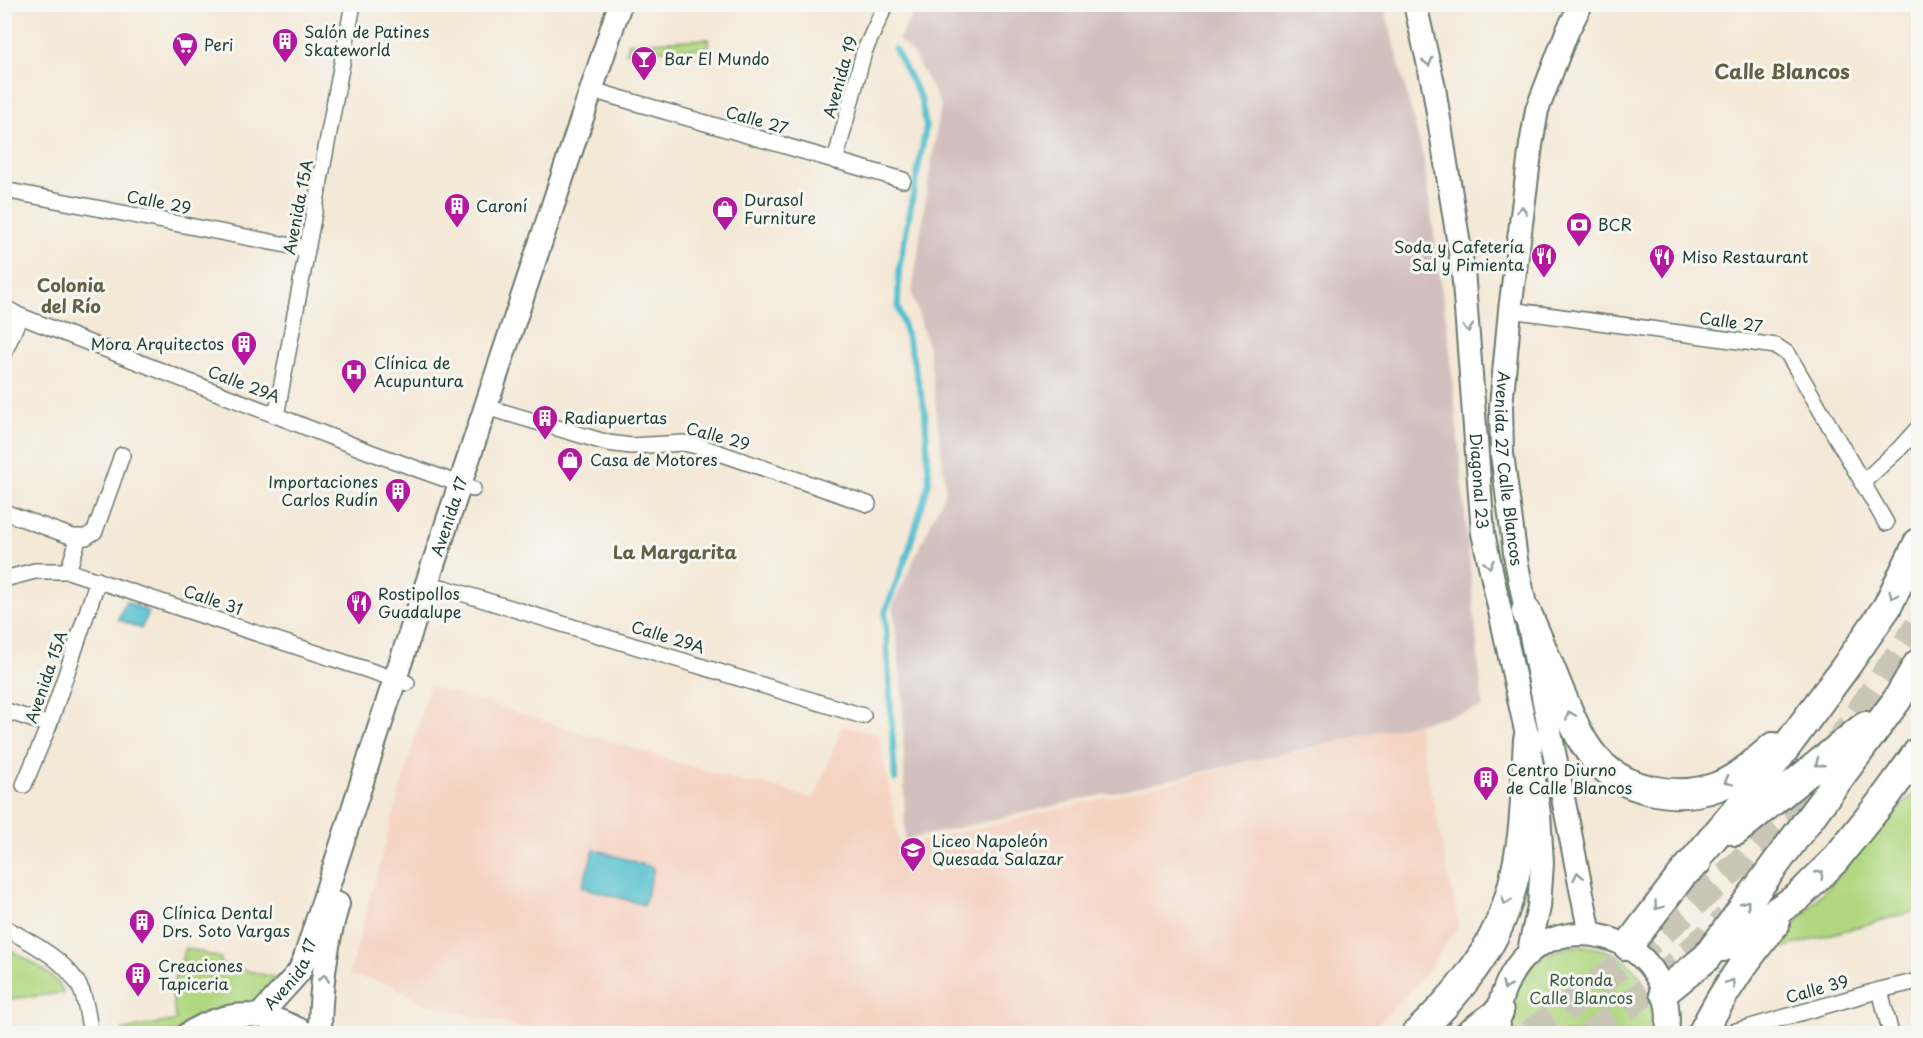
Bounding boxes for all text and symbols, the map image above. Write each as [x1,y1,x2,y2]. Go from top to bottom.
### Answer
place label: Salón de Patines Skateworld [304,19,429,61]
building icon: Salón de Patines Skateworld [270,26,300,64]
supermarket icon: Peri [170,30,200,68]
place label: Peri [204,32,233,56]
street label: Avenida 19 [816,33,862,121]
bar icon: Bar El Mundo [629,44,659,82]
place label: Bar El Mundo [664,46,770,70]
one-way arrow [1421,56,1434,66]
district label: Calle Blancos [1714,56,1850,86]
street label: Calle 27 [723,99,791,139]
street label: Avenida 15A [276,157,318,256]
street label: Calle 29 [125,183,194,219]
place label: Durasol Furniture [744,187,817,229]
building icon: Caroní [442,191,472,229]
place label: Caroní [476,193,528,217]
shop icon: Durasol Furniture [710,194,740,232]
one-way arrow [1516,205,1528,214]
bank icon: BCR [1564,210,1594,248]
place label: BCR [1598,212,1632,236]
place label: Soda y Cafetería Sal y Pimienta [1394,234,1524,276]
restaurant icon: Soda y Cafetería Sal y Pimienta [1529,241,1559,279]
restaurant icon: Miso Restaurant [1647,242,1677,280]
place label: Miso Restaurant [1682,244,1809,268]
district label: Colonia del Río [37,271,106,319]
street label: Calle 27 [1698,305,1764,337]
one-way arrow [1461,323,1474,332]
building icon: Mora Arquitectos [229,329,259,367]
place label: Mora Arquitectos [91,331,224,355]
place label: Clínica de Acupuntura [374,350,464,392]
hospital icon: Clínica de Acupuntura [339,357,369,395]
street label: Calle 29A [205,358,284,408]
street label: Avenida 27 Calle Blancos [1490,370,1530,568]
building icon: Radiapuertas [530,403,560,441]
place label: Radiapuertas [564,405,667,429]
street label: Calle 29 [684,415,753,455]
street label: Diagonal 23 [1464,432,1496,530]
shop icon: Casa de Motores [555,445,585,483]
place label: Casa de Motores [590,447,718,471]
place label: Importaciones Carlos Rudín [268,469,378,511]
street label: Avenida 17 [424,472,473,559]
building icon: Importaciones Carlos Rudín [383,476,413,514]
district label: La Margarita [613,538,738,565]
one-way arrow [1482,558,1495,568]
street label: Calle 31 [181,578,246,620]
place label: Rostipollos Guadalupe [378,581,462,623]
restaurant icon: Rostipollos Guadalupe [344,588,374,626]
one-way arrow [1888,589,1900,600]
street label: Calle 29A [628,613,708,659]
street label: Avenida 15A [18,627,72,726]
one-way arrow [1565,710,1577,721]
one-way arrow [1815,756,1826,767]
place label: Centro Diurno de Calle Blancos [1506,757,1632,799]
building icon: Centro Diurno de Calle Blancos [1471,764,1501,802]
one-way arrow [1724,774,1734,785]
place label: Liceo Napoleón Quesada Salazar [932,828,1064,870]
school or university icon: Liceo Napoleón Quesada Salazar [898,835,928,873]
one-way arrow [1813,871,1824,882]
one-way arrow [1572,872,1585,882]
one-way arrow [1501,895,1514,906]
one-way arrow [1739,899,1750,910]
place label: Clínica Dental Drs. Soto Vargas [162,900,290,942]
one-way arrow [1655,900,1666,911]
building icon: Clínica Dental Drs. Soto Vargas [127,907,157,945]
street label: Avenida 17 [257,934,322,1015]
place label: Creaciones Tapiceria [158,953,243,995]
building icon: Creaciones Tapiceria [123,960,153,998]
park label: Rotonda Calle Blancos [1529,967,1633,1009]
street label: Calle 39 [1783,968,1851,1008]
one-way arrow [317,974,330,983]
one-way arrow [1501,979,1513,990]
one-way arrow [1723,979,1735,989]

